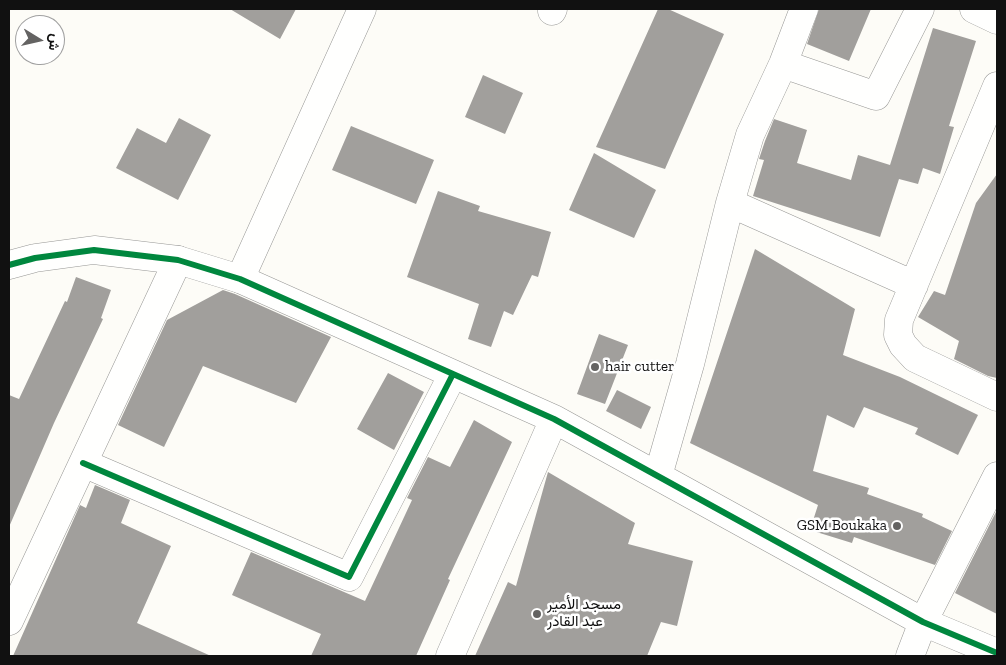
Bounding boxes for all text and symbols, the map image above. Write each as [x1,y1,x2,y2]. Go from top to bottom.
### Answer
north arrow [15,15,65,65]
text: ش [45,33,64,52]
place label: hair cutter [605,358,674,376]
marker: hair cutter [589,361,601,373]
place label: GSM Boukaka [797,517,887,535]
marker: GSM Boukaka [891,520,903,532]
place label: مسجد الأمير عبد القادر [547,596,621,631]
marker: مسجد الأمير عبد القادر [531,608,543,620]

